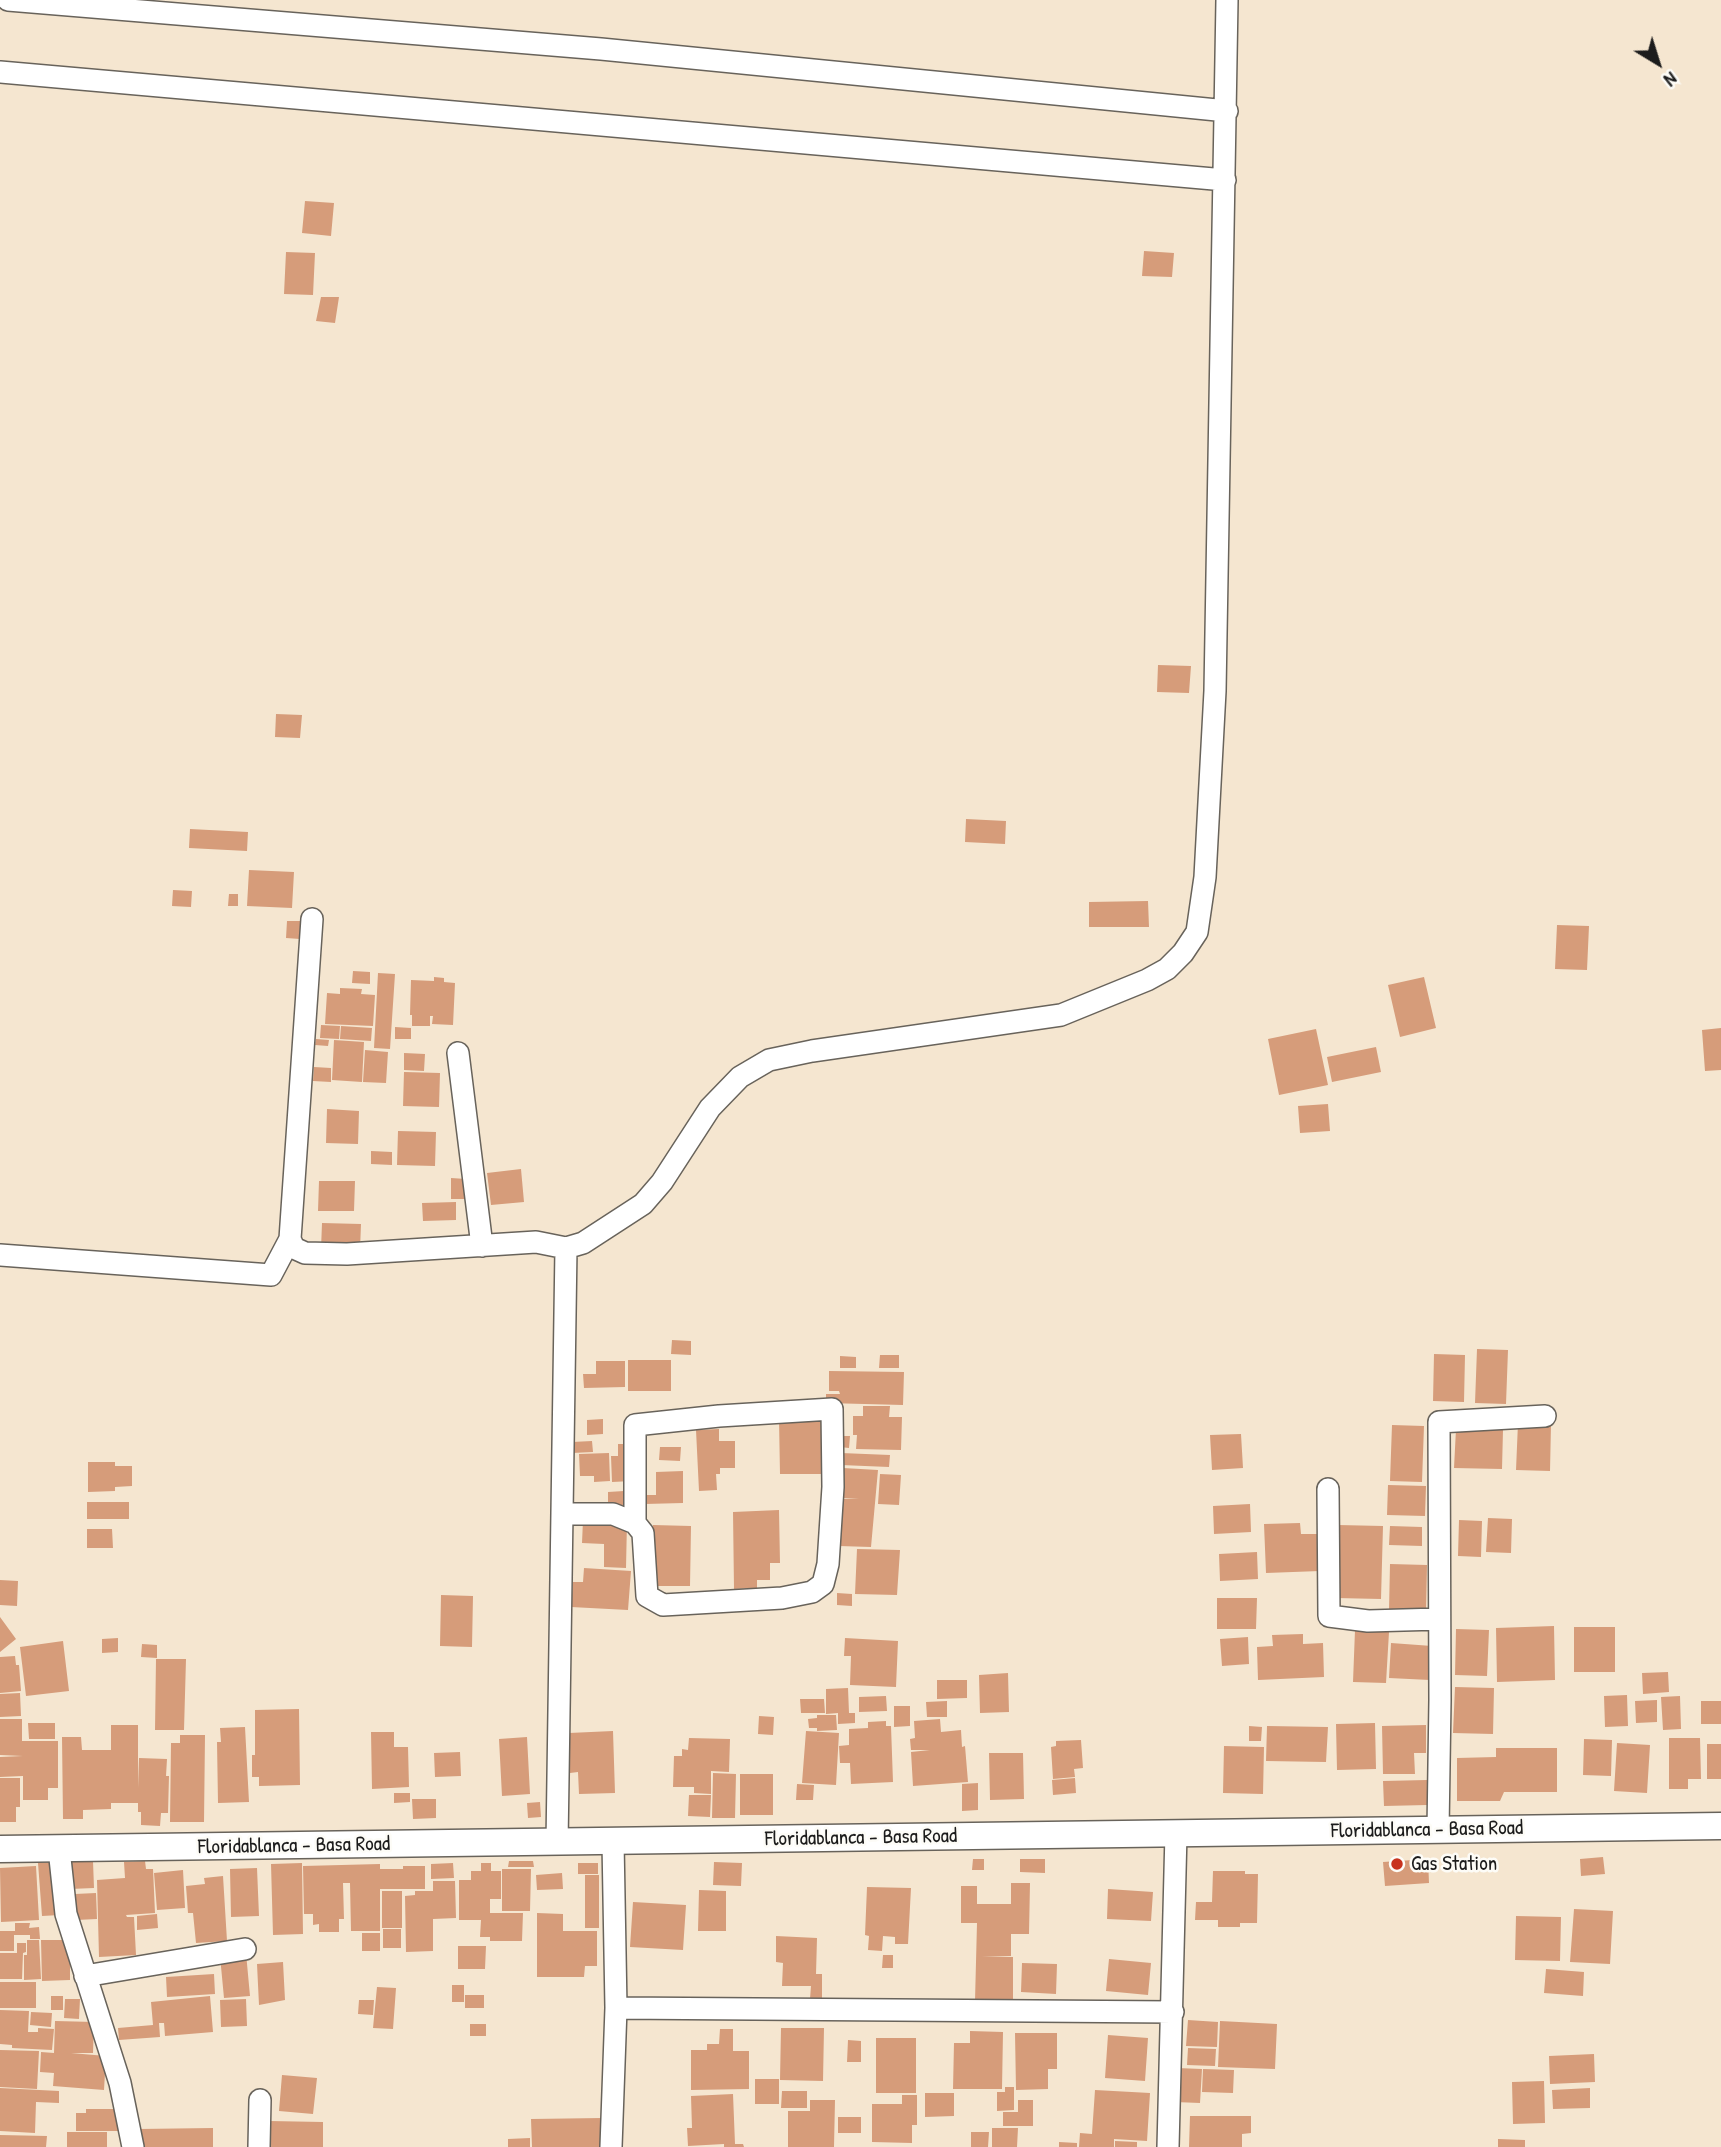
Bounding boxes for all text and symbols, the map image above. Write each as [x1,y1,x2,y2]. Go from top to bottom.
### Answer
north arrow [1623,28,1693,98]
text: N [1659,66,1683,93]
street label: Floridablanca - Basa Road [1331,1816,1523,1844]
street label: Floridablanca - Basa Road [765,1824,957,1852]
street label: Floridablanca - Basa Road [198,1832,390,1860]
place label: Gas Station [1411,1851,1497,1877]
marker: Gas Station [1389,1856,1405,1872]

